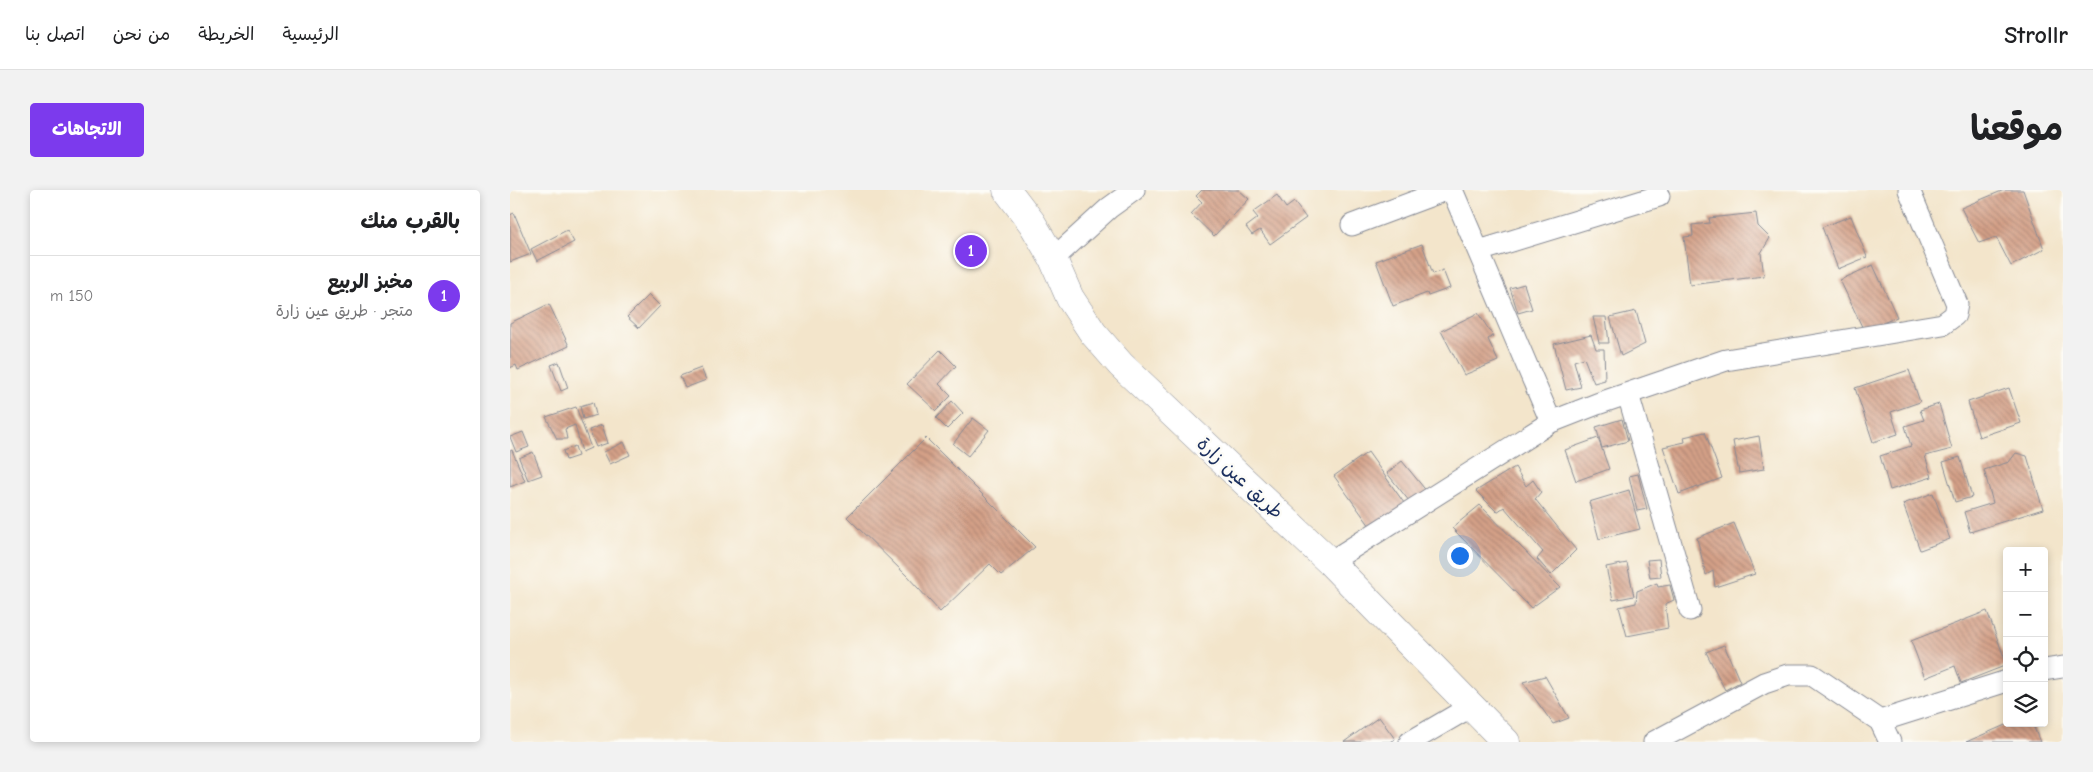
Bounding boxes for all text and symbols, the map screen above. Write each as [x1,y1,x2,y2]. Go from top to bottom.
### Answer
text: Strollr [2004,21,2068,49]
text: اتصل بنا [25,24,85,45]
text: من نحن [113,24,170,45]
text: الخريطة [198,24,254,45]
text: الرئيسية [282,24,339,45]
button: الاتجاهات [30,103,144,157]
text: موقعنا [1970,108,2063,149]
text: بالقرب منك [360,209,460,233]
pin: 1 [955,232,987,270]
text: مخبز الربيع [327,271,413,293]
text: 150 m [50,287,93,305]
text: 1 [441,287,447,305]
text: متجر · طريق عين زارة [276,302,413,320]
street label: طريق عين زارة [1192,432,1288,524]
your location [1447,543,1473,569]
map controls [2003,547,2048,727]
button: + [2003,547,2048,592]
button: − [2003,592,2048,637]
button: locate [2003,637,2048,682]
button: layers [2003,682,2048,727]

